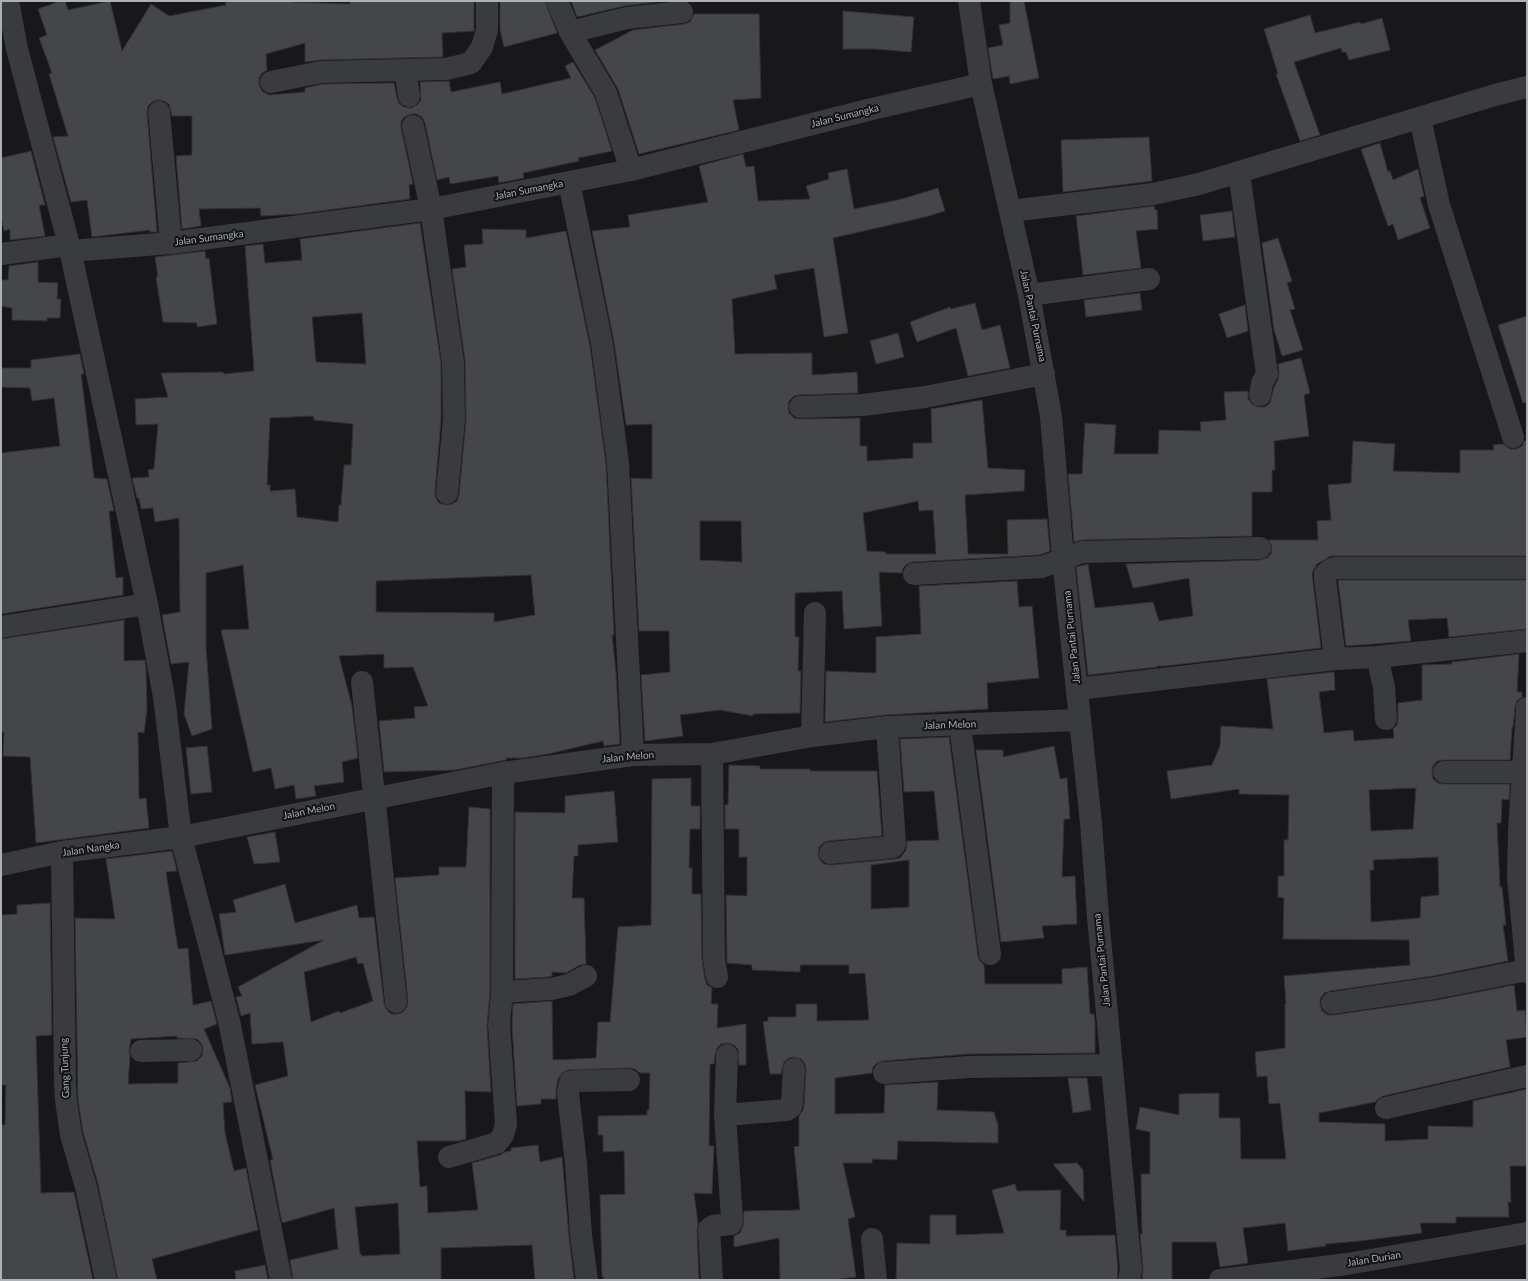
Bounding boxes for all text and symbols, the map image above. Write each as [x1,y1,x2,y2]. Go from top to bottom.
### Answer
street label: Jalan Sumangka [810,102,880,130]
street label: Jalan Sumangka [494,177,564,203]
street label: Jalan Sumangka [174,228,244,248]
street label: Jalan Pantai Purnama [1017,269,1049,363]
street label: Jalan Pantai Purnama [1061,590,1083,684]
street label: Jalan Melon [924,718,976,732]
street label: Jalan Melon [601,749,655,765]
street label: Jalan Melon [282,800,336,822]
street label: Jalan Nangka [62,839,120,859]
street label: Jalan Pantai Purnama [1091,913,1113,1007]
street label: Gang Tunjung [58,1038,72,1098]
street label: Jalan Durian [1346,1249,1402,1269]

